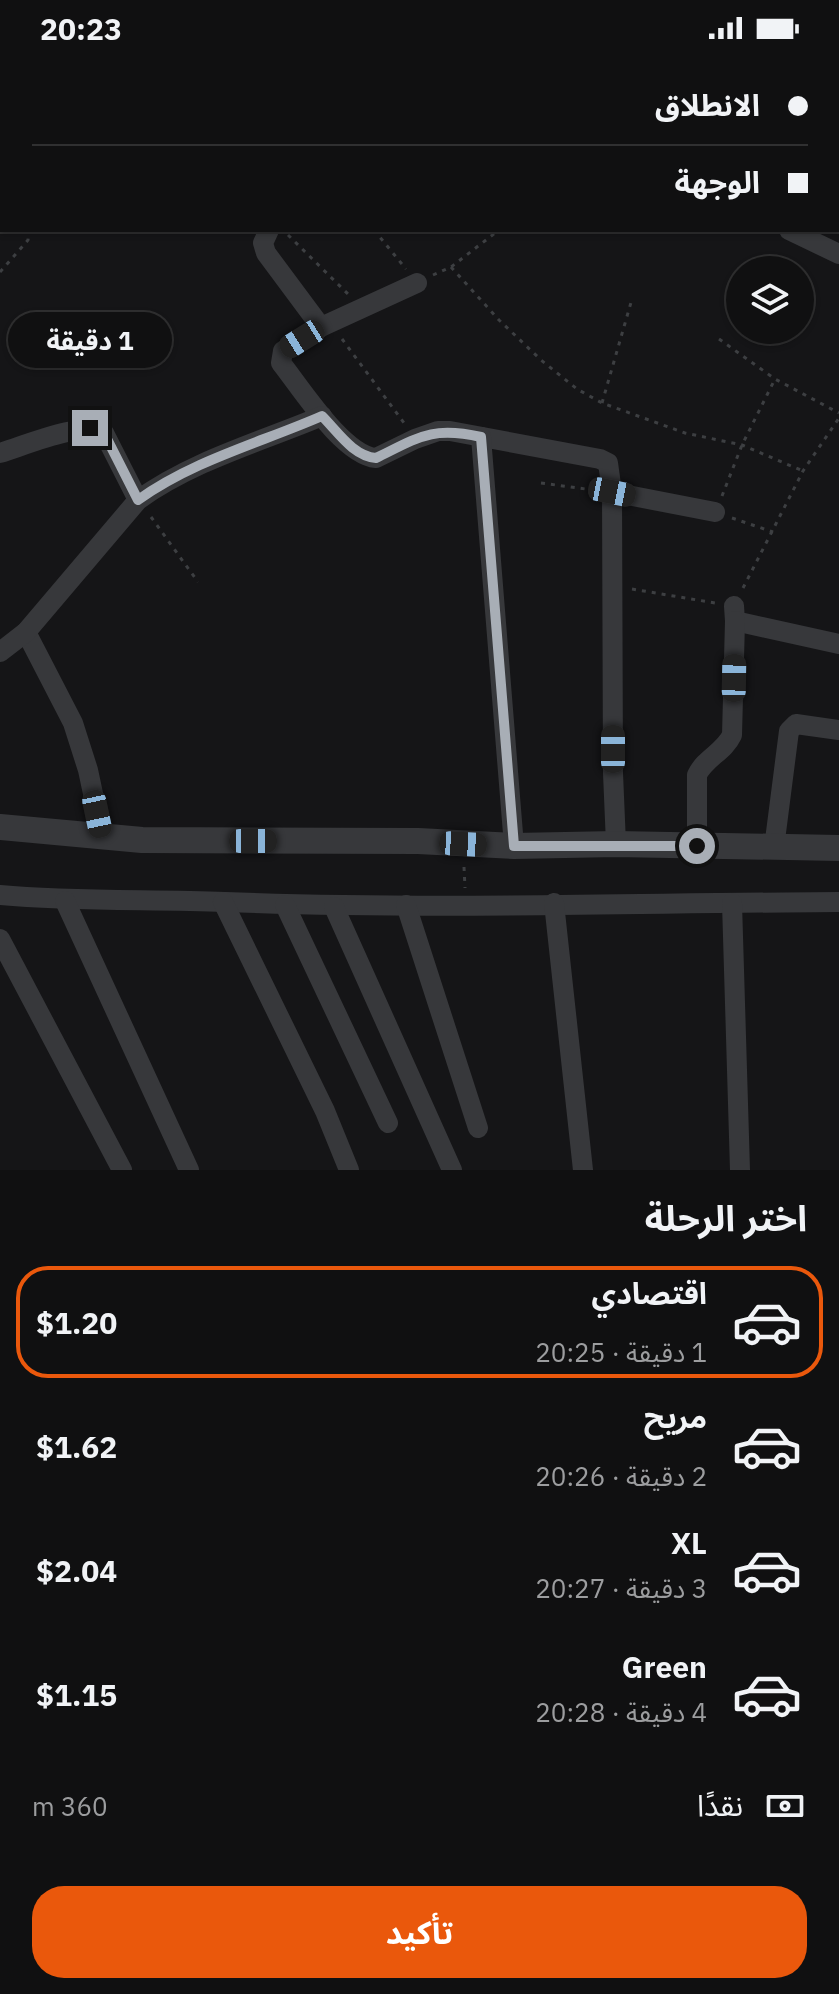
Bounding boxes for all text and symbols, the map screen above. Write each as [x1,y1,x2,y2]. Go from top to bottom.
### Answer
text: 20:23 [40,9,122,48]
text: الانطلاق [655,85,760,124]
text: الوجهة [675,162,760,201]
map controls [726,256,814,344]
button: layers [726,256,814,344]
callout: 1 دقيقة [8,312,172,368]
car [275,316,329,362]
text: 1 دقيقة [46,323,134,357]
route end [72,410,108,446]
car [586,476,638,508]
car [722,654,746,702]
car [601,725,625,773]
car [80,788,114,840]
route start [679,828,715,864]
car [229,829,277,853]
car [438,831,488,857]
text: اختر الرحلة [645,1194,807,1241]
text: اقتصادي [592,1273,707,1312]
icon: car [731,1286,803,1358]
text: $1.20 [36,1303,117,1342]
text: 1 دقيقة · 20:25 [535,1335,707,1369]
text: مريح [644,1397,707,1436]
icon: car [731,1410,803,1482]
text: $1.62 [36,1427,117,1466]
text: 2 دقيقة · 20:26 [535,1459,707,1493]
text: XL [671,1523,707,1562]
icon: car [731,1534,803,1606]
text: $2.04 [36,1551,117,1590]
text: 3 دقيقة · 20:27 [535,1571,707,1605]
text: Green [622,1647,707,1686]
icon: car [731,1658,803,1730]
text: $1.15 [36,1675,117,1714]
text: 4 دقيقة · 20:28 [535,1695,707,1729]
icon: cash [763,1784,807,1828]
text: نقدًا [697,1785,743,1824]
text: 360 m [32,1789,108,1823]
button: تأكيد [32,1886,807,1978]

